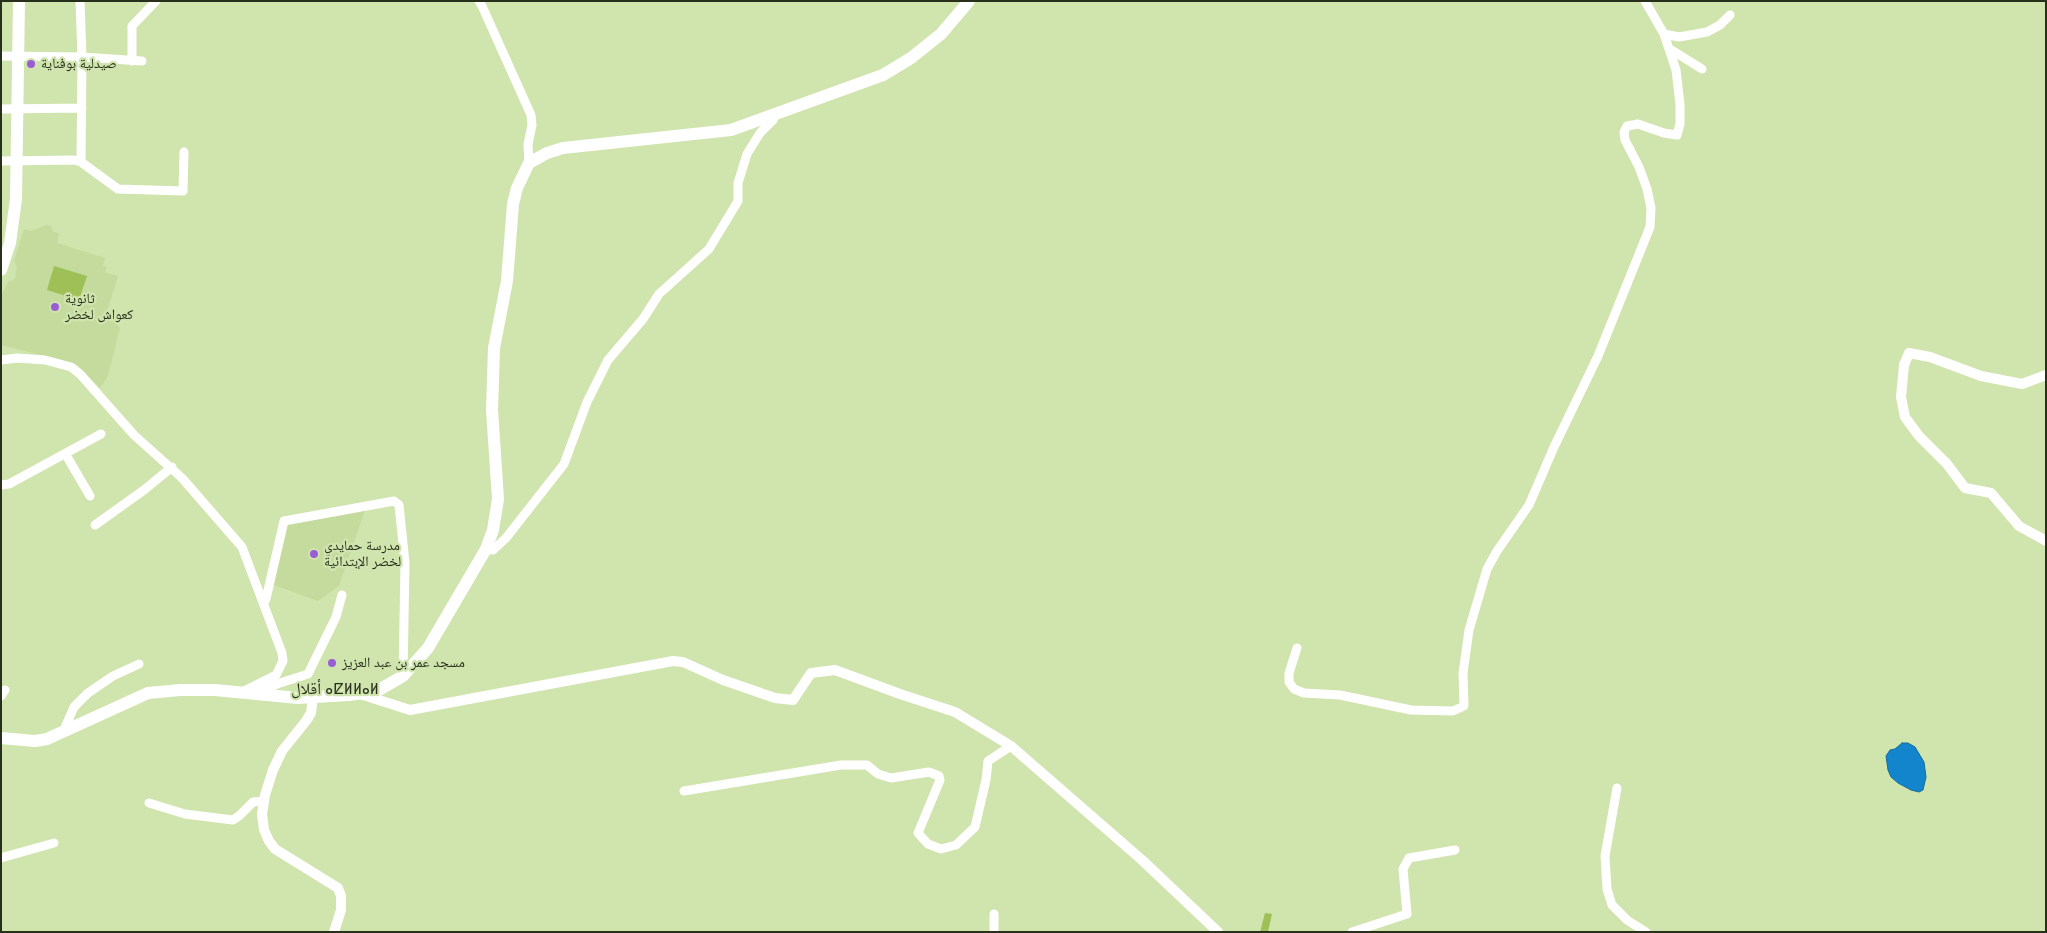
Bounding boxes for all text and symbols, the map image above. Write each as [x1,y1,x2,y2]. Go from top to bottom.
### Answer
place label: صيدلية بوفناية [41,56,117,72]
marker: صيدلية بوفناية [25,58,37,70]
place label: ثانوية كعواش لخضر [65,291,133,324]
marker: ثانوية كعواش لخضر [49,301,61,313]
place label: مدرسة حمايدي لخضر الإبتدائية [324,538,401,570]
marker: مدرسة حمايدي لخضر الإبتدائية [308,548,320,560]
place label: مسجد عمر بن عبد العزيز [342,655,465,671]
marker: مسجد عمر بن عبد العزيز [326,657,338,669]
district label: أقلال ⴰⵇⵍⵍⴰⵍ [291,679,379,699]

